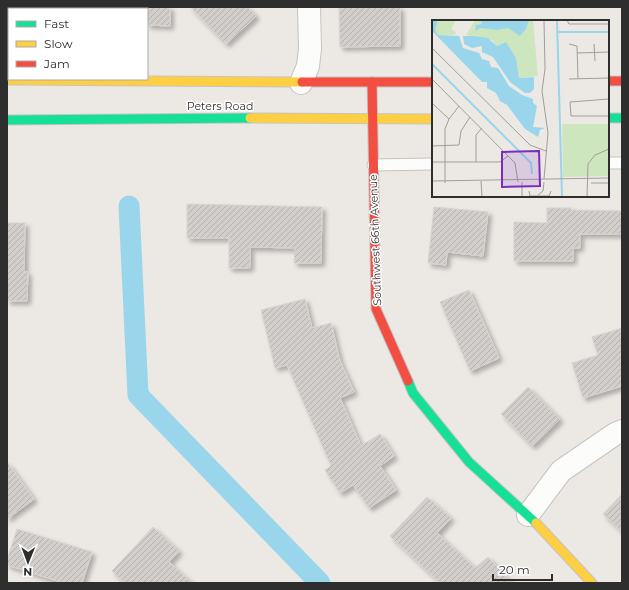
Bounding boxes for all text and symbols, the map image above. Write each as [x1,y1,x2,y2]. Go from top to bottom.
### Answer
legend [8,8,148,80]
text: Fast [44,16,69,31]
inset map [432,20,609,197]
text: Slow [44,36,73,51]
text: Jam [43,56,70,71]
street label: Peters Road [187,99,253,113]
street label: Southwest 66th Avenue [366,174,384,306]
north arrow [8,542,48,582]
scale bar [493,556,552,582]
text: 20 m [499,562,530,577]
text: N [23,565,32,579]

